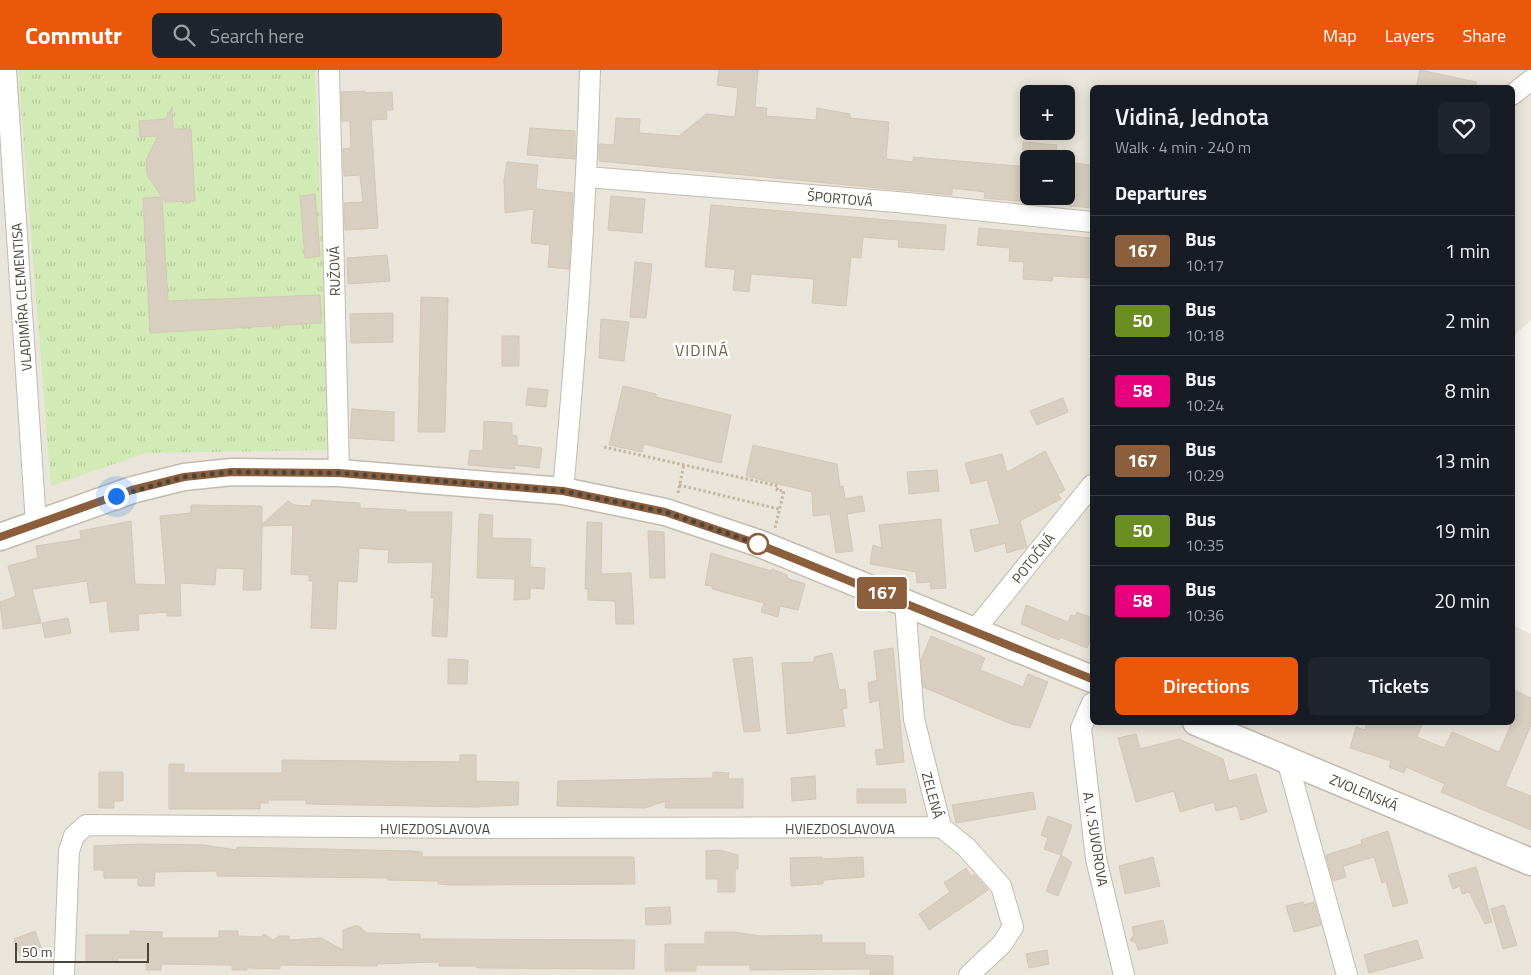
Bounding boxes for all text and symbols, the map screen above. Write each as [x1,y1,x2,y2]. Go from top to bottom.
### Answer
search box [152,13,502,58]
text: Commutr [25,17,122,53]
icon: search [170,21,198,49]
text: Search here [210,21,304,50]
text: Map [1323,22,1357,49]
text: Layers [1385,22,1434,49]
text: Share [1462,22,1506,49]
map controls [1020,85,1075,205]
button: + [1020,85,1075,140]
text: Vidiná, Jednota [1115,98,1269,134]
button: heart [1438,102,1490,154]
text: Walk · 4 min · 240 m [1115,135,1251,159]
button: − [1020,150,1075,205]
text: Departures [1115,178,1207,207]
street label: ŠPORTOVÁ [806,185,874,211]
street label: VLADIMÍRA CLEMENTISA [5,222,37,372]
text: Bus [1185,224,1216,253]
text: 1 min [1445,236,1490,265]
text: 167 [1127,237,1158,264]
street label: RUŽOVÁ [323,245,345,296]
text: 10:17 [1185,253,1224,277]
text: Bus [1185,294,1216,323]
text: 2 min [1445,306,1490,335]
text: 50 [1132,307,1153,334]
text: 10:18 [1185,323,1224,347]
district label: VIDINÁ [675,338,729,362]
text: Bus [1185,364,1216,393]
text: 8 min [1445,376,1490,405]
text: 58 [1132,377,1153,404]
text: 10:24 [1185,393,1224,417]
text: Bus [1185,434,1216,463]
text: 13 min [1434,446,1490,475]
text: 167 [1127,447,1158,474]
text: 10:29 [1185,463,1224,487]
your location [104,484,129,509]
text: Bus [1185,504,1216,533]
text: 19 min [1434,516,1490,545]
text: 50 [1132,517,1153,544]
street label: POTOČNÁ [1006,528,1060,588]
unlabelled marker [747,533,769,555]
text: 10:35 [1185,533,1224,557]
text: Bus [1185,574,1216,603]
line badge: 167 [853,577,911,609]
text: 167 [867,579,897,606]
text: 20 min [1434,586,1490,615]
text: 58 [1132,587,1153,614]
text: 10:36 [1185,603,1224,627]
button: Directions [1115,657,1298,715]
button: Tickets [1308,657,1490,715]
street label: ZVOLENSKÁ [1327,768,1402,816]
street label: ZELENÁ [917,769,949,821]
street label: A. V. SUVOROVA [1078,790,1114,888]
street label: HVIEZDOSLAVOVA [380,818,491,839]
street label: HVIEZDOSLAVOVA [785,818,896,839]
scale bar [15,940,149,963]
text: 50 m [22,941,52,962]

